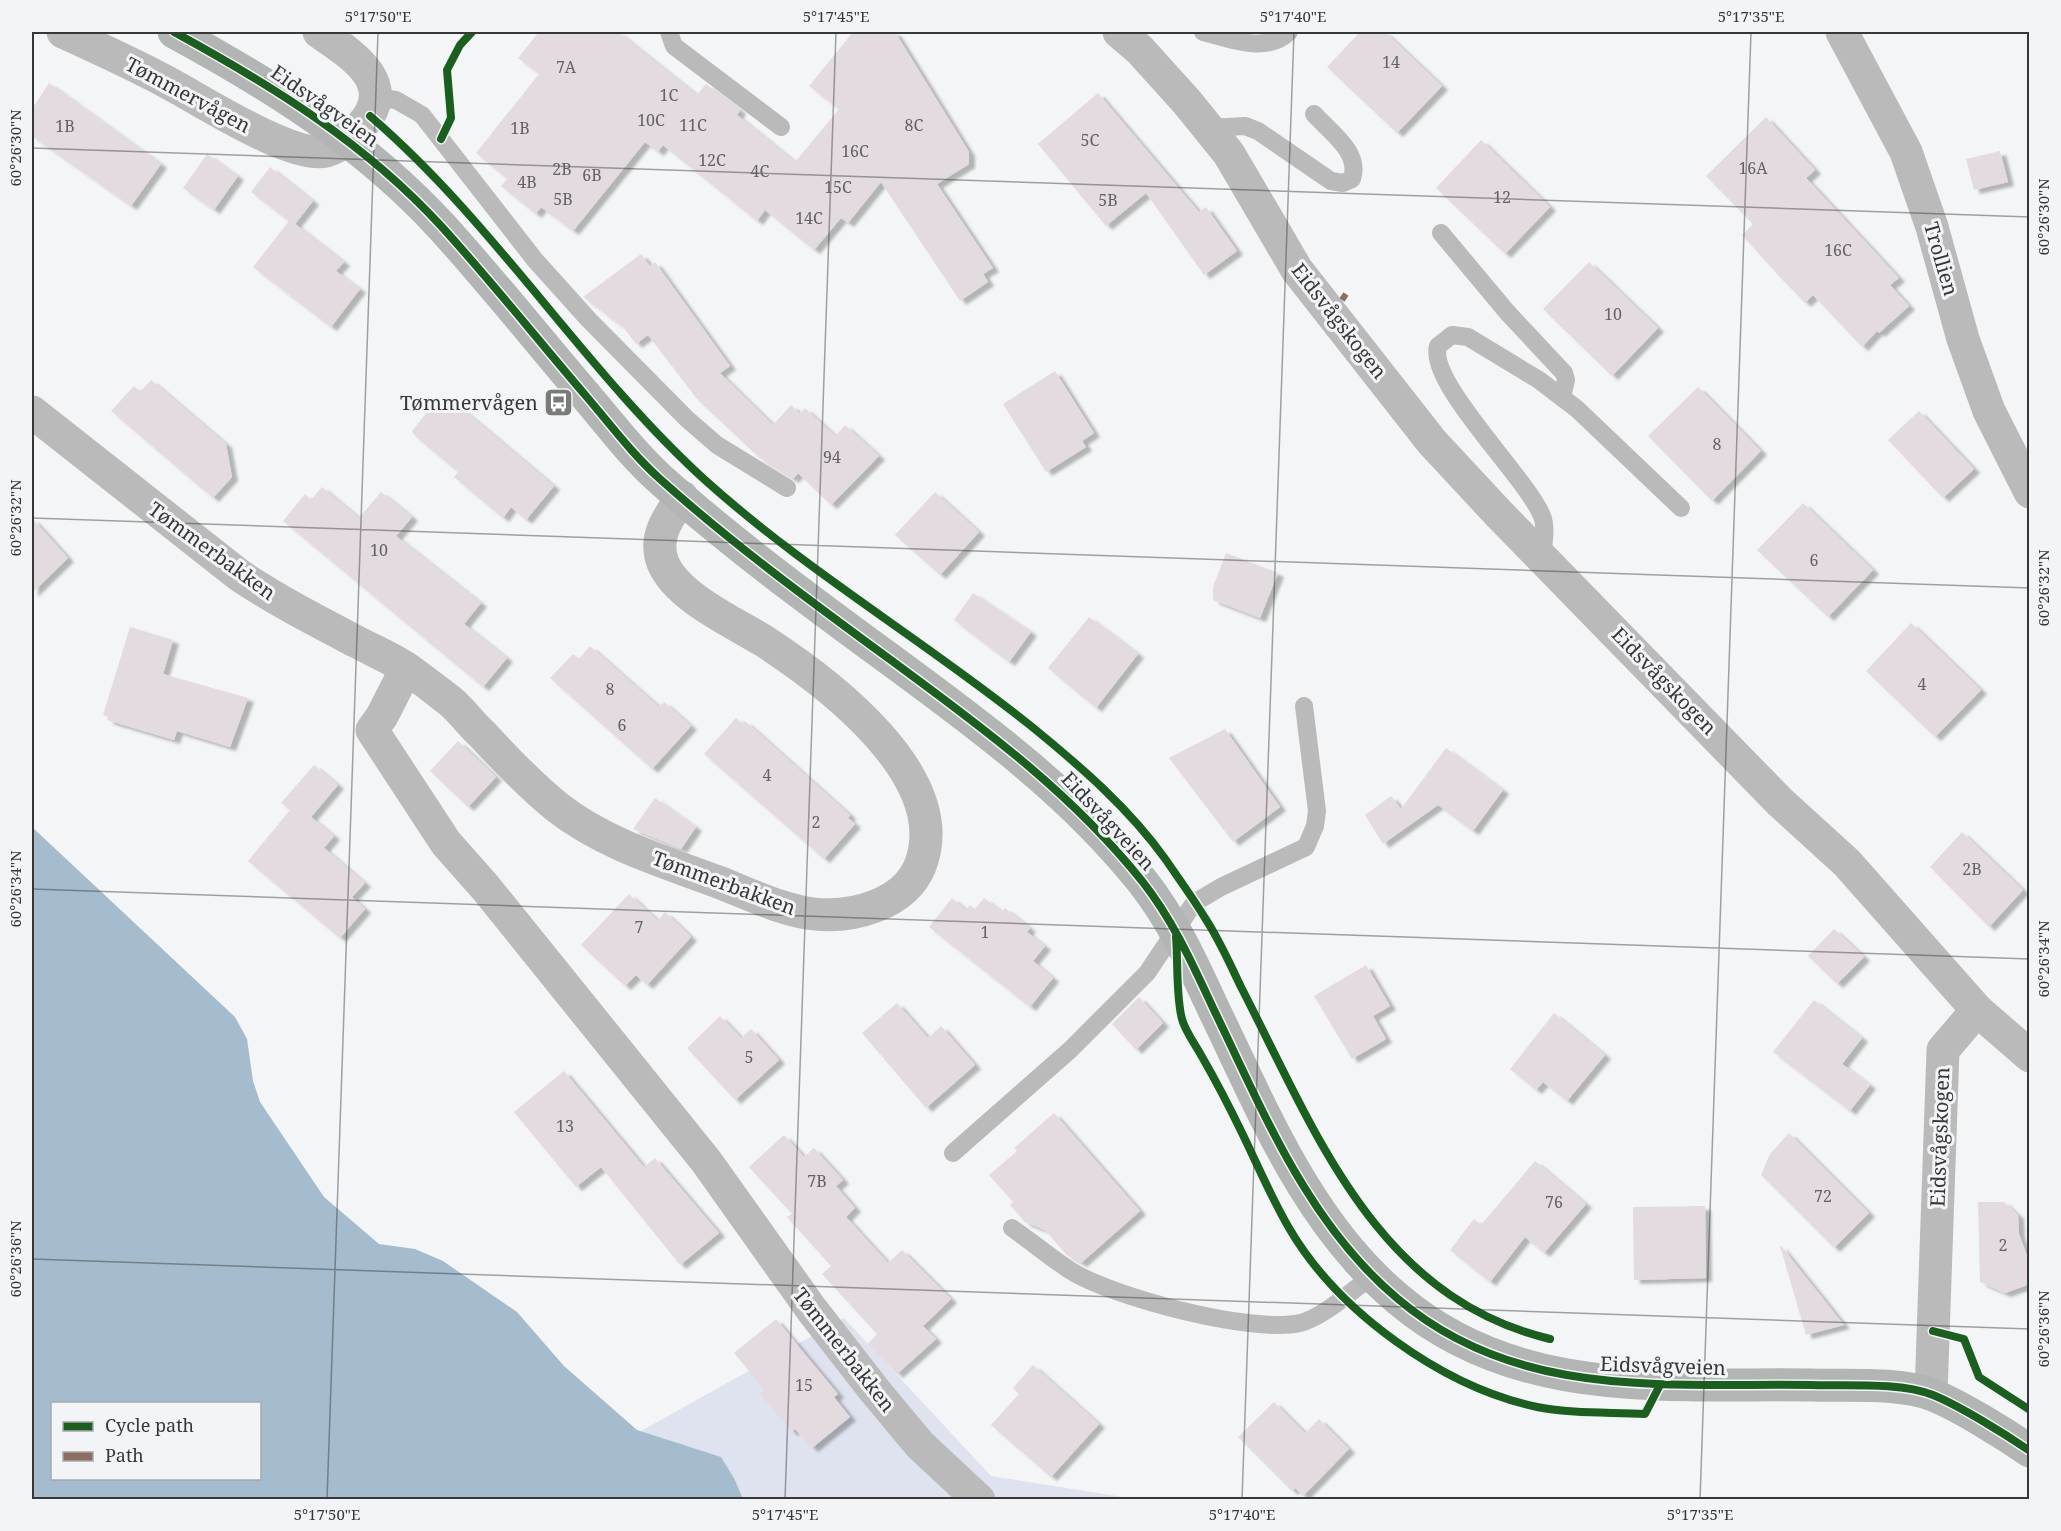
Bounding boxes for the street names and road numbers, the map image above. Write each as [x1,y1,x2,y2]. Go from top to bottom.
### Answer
street label: Tømmervågen [121,50,256,139]
street label: Eidsvågveien [266,58,385,153]
street label: Trollien [1918,219,1965,299]
street label: Eidsvågskogen [1286,257,1393,384]
street label: Tømmerbakken [143,495,281,606]
street label: Eidsvågskogen [1606,621,1723,740]
street label: Eidsvågveien [1056,765,1161,876]
street label: Tømmerbakken [649,844,800,921]
street label: Eidsvågskogen [1924,1066,1955,1207]
street label: Tømmerbakken [787,1282,902,1418]
street label: Eidsvågveien [1600,1350,1727,1381]

